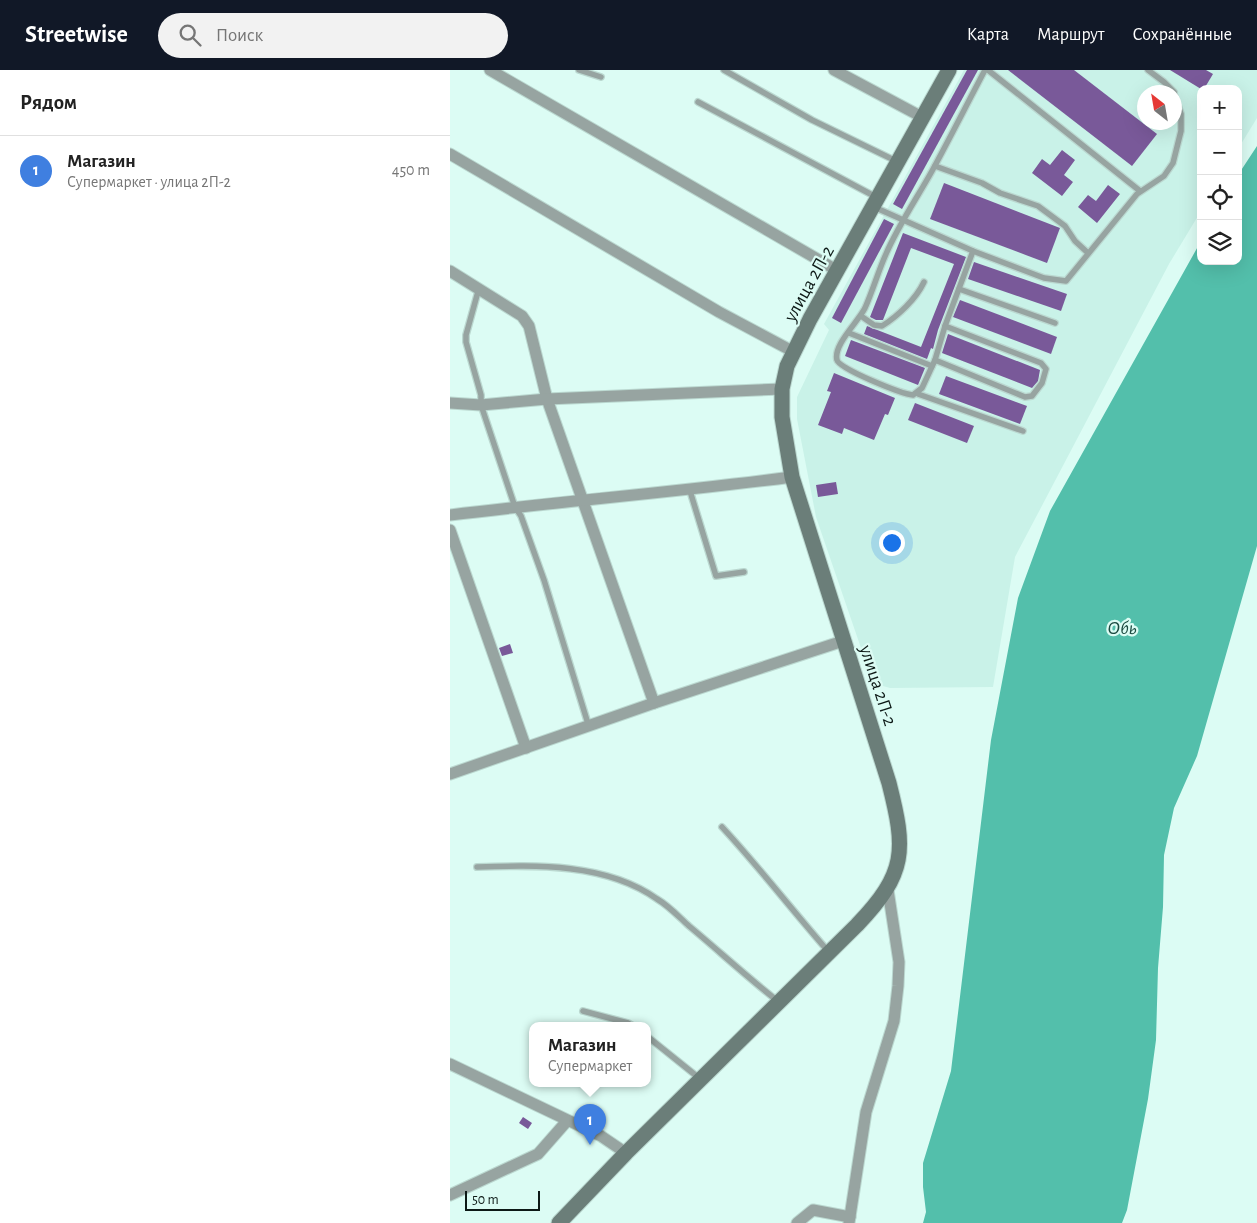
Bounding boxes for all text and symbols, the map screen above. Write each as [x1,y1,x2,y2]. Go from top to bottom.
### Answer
search box [158,13,508,58]
icon: search [176,21,204,49]
text: Streetwise [25,23,128,47]
text: Поиск [216,26,263,45]
text: Карта [967,26,1009,44]
text: Маршрут [1037,26,1105,44]
text: Сохранённые [1133,26,1232,44]
north arrow [1137,85,1182,130]
map controls [1197,85,1242,265]
button: + [1197,85,1242,130]
text: Рядом [20,92,77,113]
button: − [1197,130,1242,175]
text: Магазин [67,152,136,171]
text: 1 [33,162,39,178]
text: 450 m [392,162,430,178]
text: Супермаркет · улица 2П-2 [67,174,231,190]
button: locate [1197,175,1242,220]
button: layers [1197,220,1242,265]
street label: улица 2П-2 [780,242,838,326]
your location [879,530,905,556]
water label: Обь [1107,618,1137,638]
street label: улица 2П-2 [855,642,900,728]
popup [529,1022,651,1087]
text: Магазин [548,1036,617,1055]
text: Супермаркет [548,1058,632,1074]
pin: 1 [574,1104,606,1145]
scale bar [465,1188,540,1211]
text: 50 m [472,1193,499,1207]

